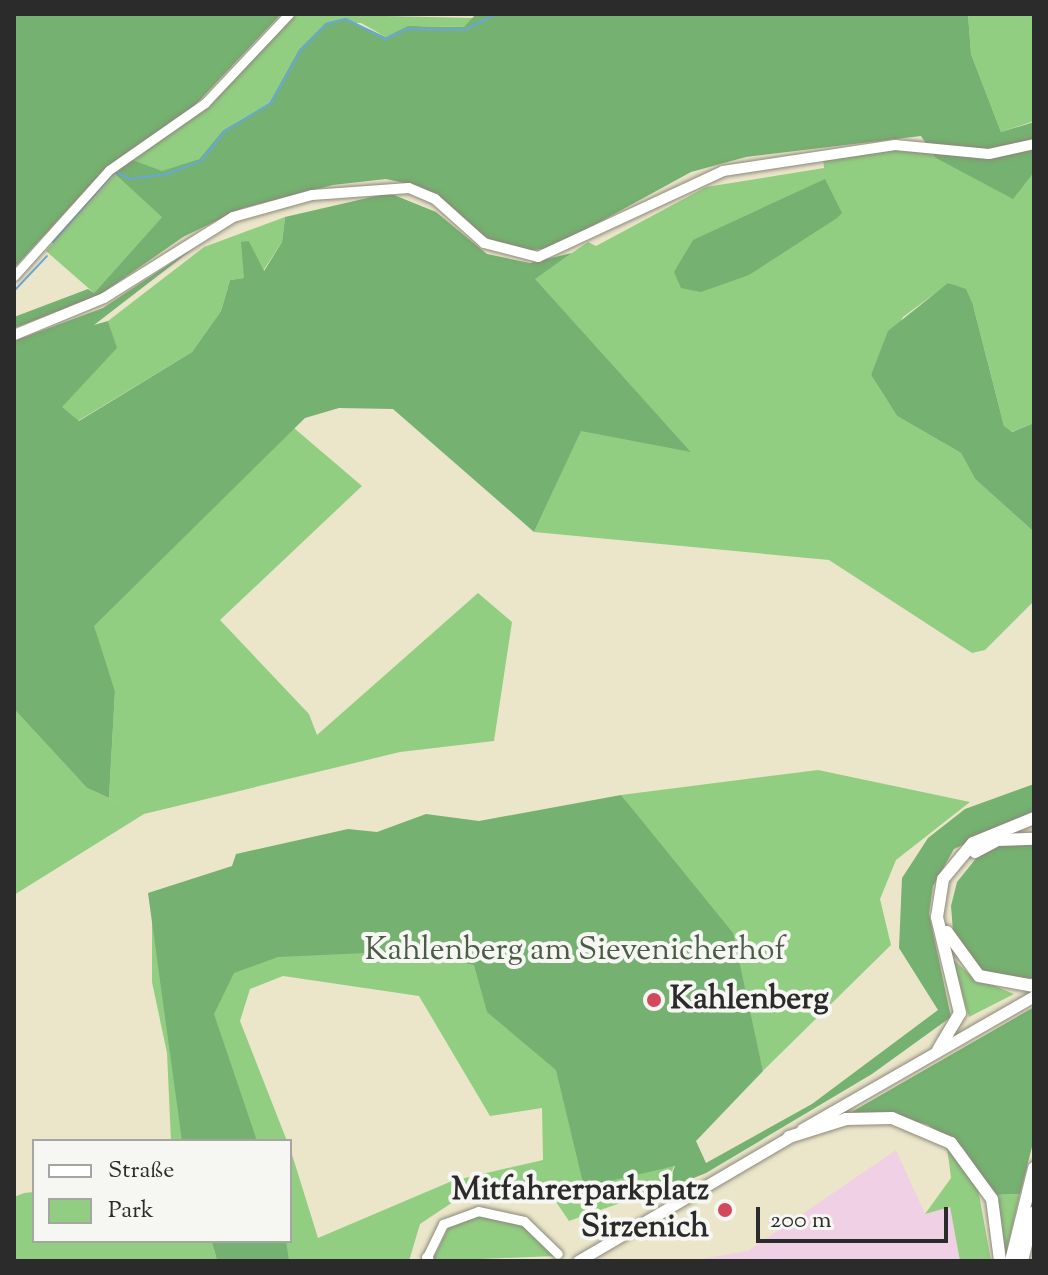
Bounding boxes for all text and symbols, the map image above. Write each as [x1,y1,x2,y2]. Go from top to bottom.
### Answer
park label: Kahlenberg am Sievenicherhof [364,932,786,970]
place label: Kahlenberg [670,981,829,1019]
marker: Kahlenberg [645,991,663,1009]
legend [32,1139,292,1243]
text: Straße [108,1154,174,1188]
place label: Mitfahrerparkplatz Sirzenich [452,1173,709,1248]
scale bar [760,1191,952,1241]
text: Park [108,1194,154,1228]
marker: Mitfahrerparkplatz Sirzenich [716,1201,734,1219]
text: 200 m [770,1204,832,1238]

